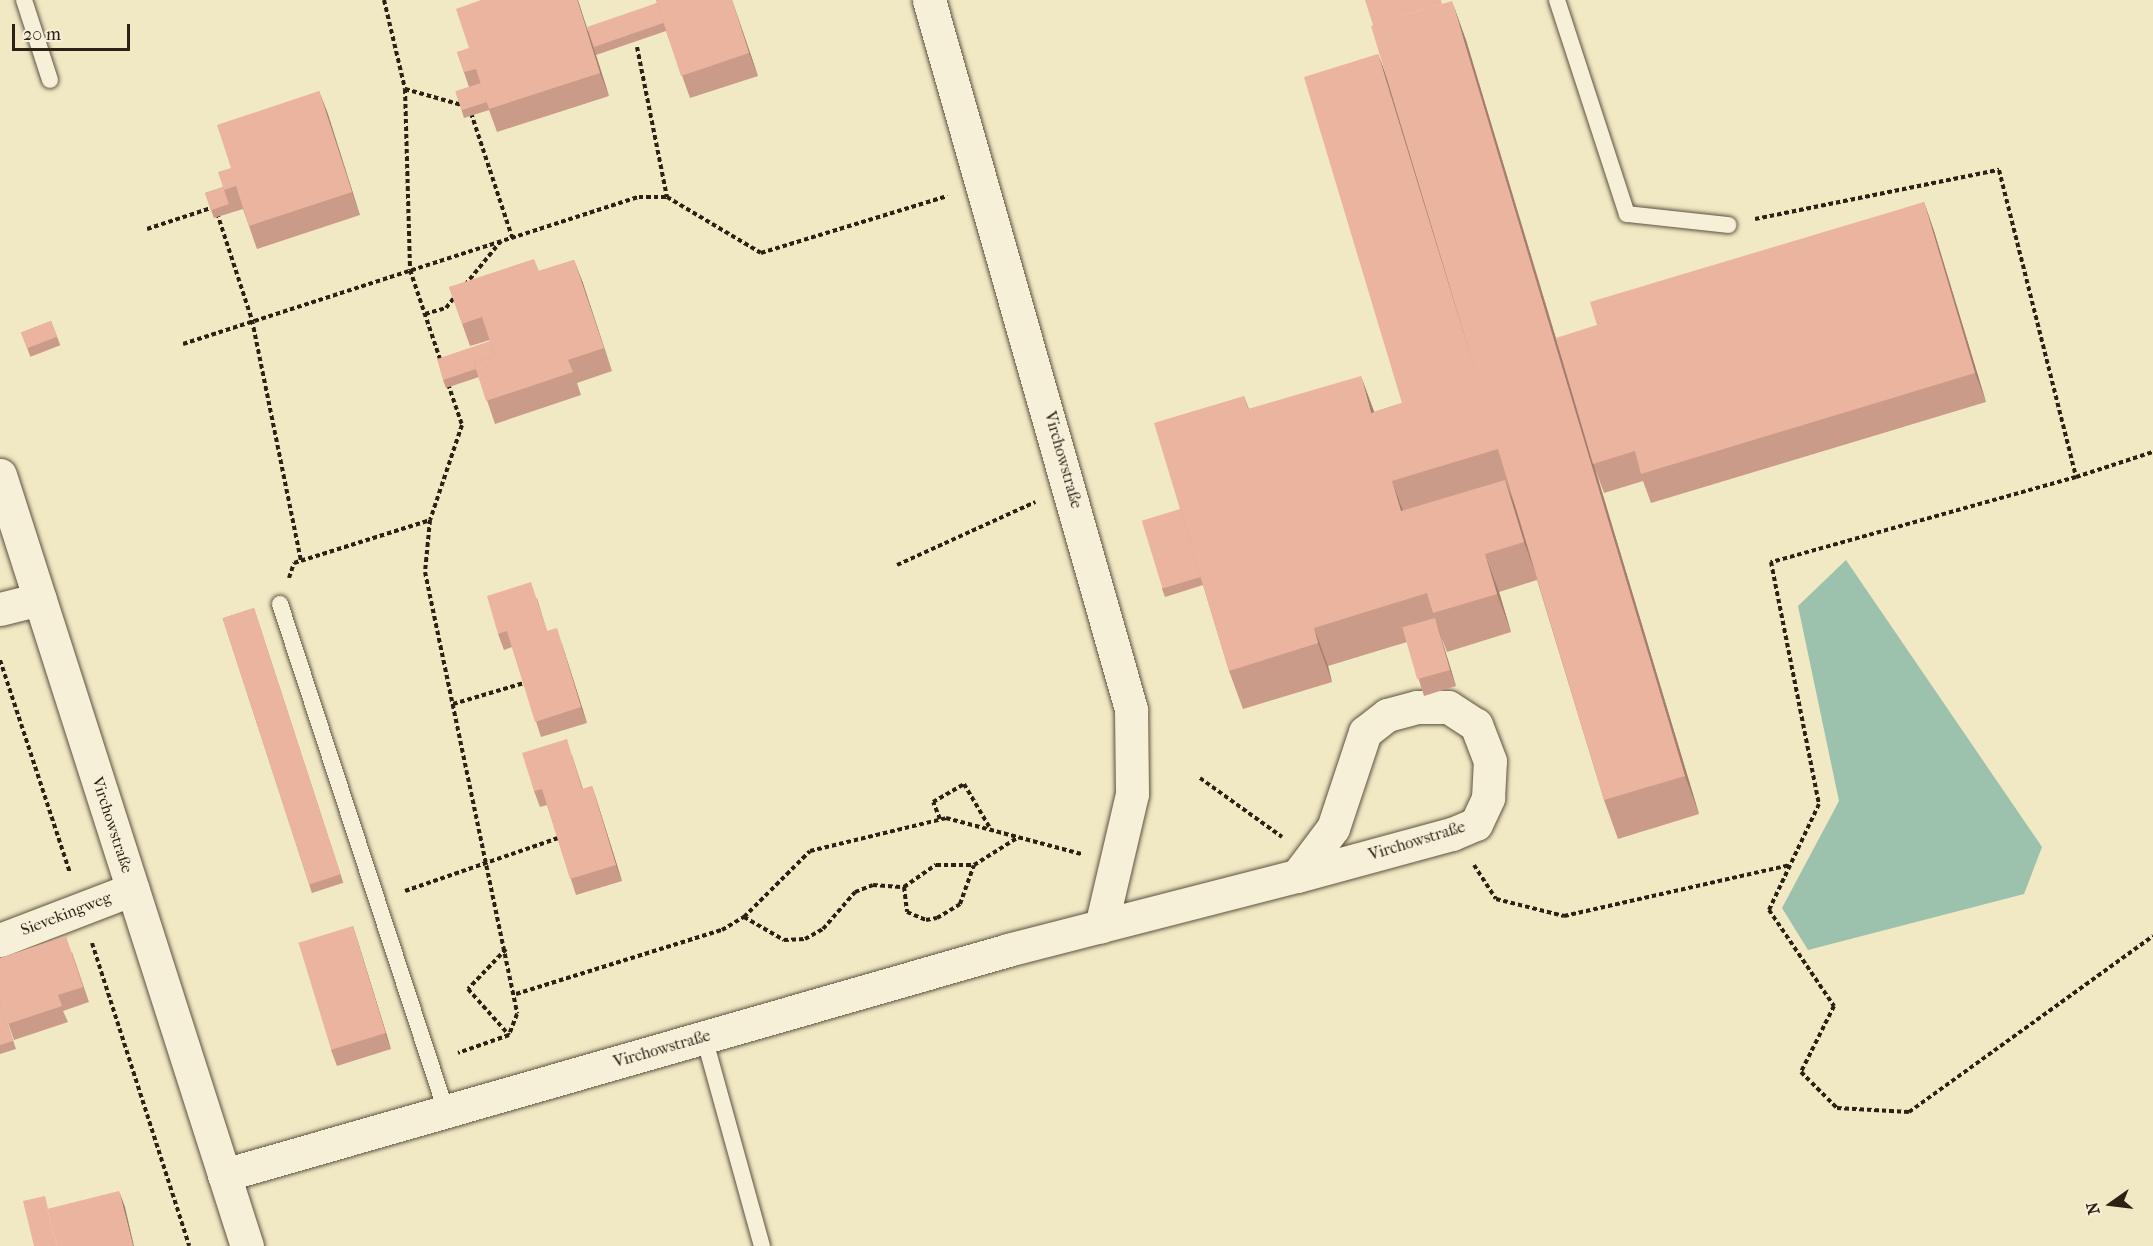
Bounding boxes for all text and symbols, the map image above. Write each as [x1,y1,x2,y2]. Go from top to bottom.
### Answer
scale bar [15,12,134,50]
text: 20 m [23,24,61,45]
street label: Virchowstraße [1040,409,1086,511]
street label: Virchowstraße [87,774,137,876]
street label: Virchowstraße [1366,817,1468,865]
street label: Sievekingweg [18,888,114,940]
street label: Virchowstraße [611,1026,713,1072]
north arrow [2081,1174,2141,1234]
text: N [2082,1200,2104,1217]

